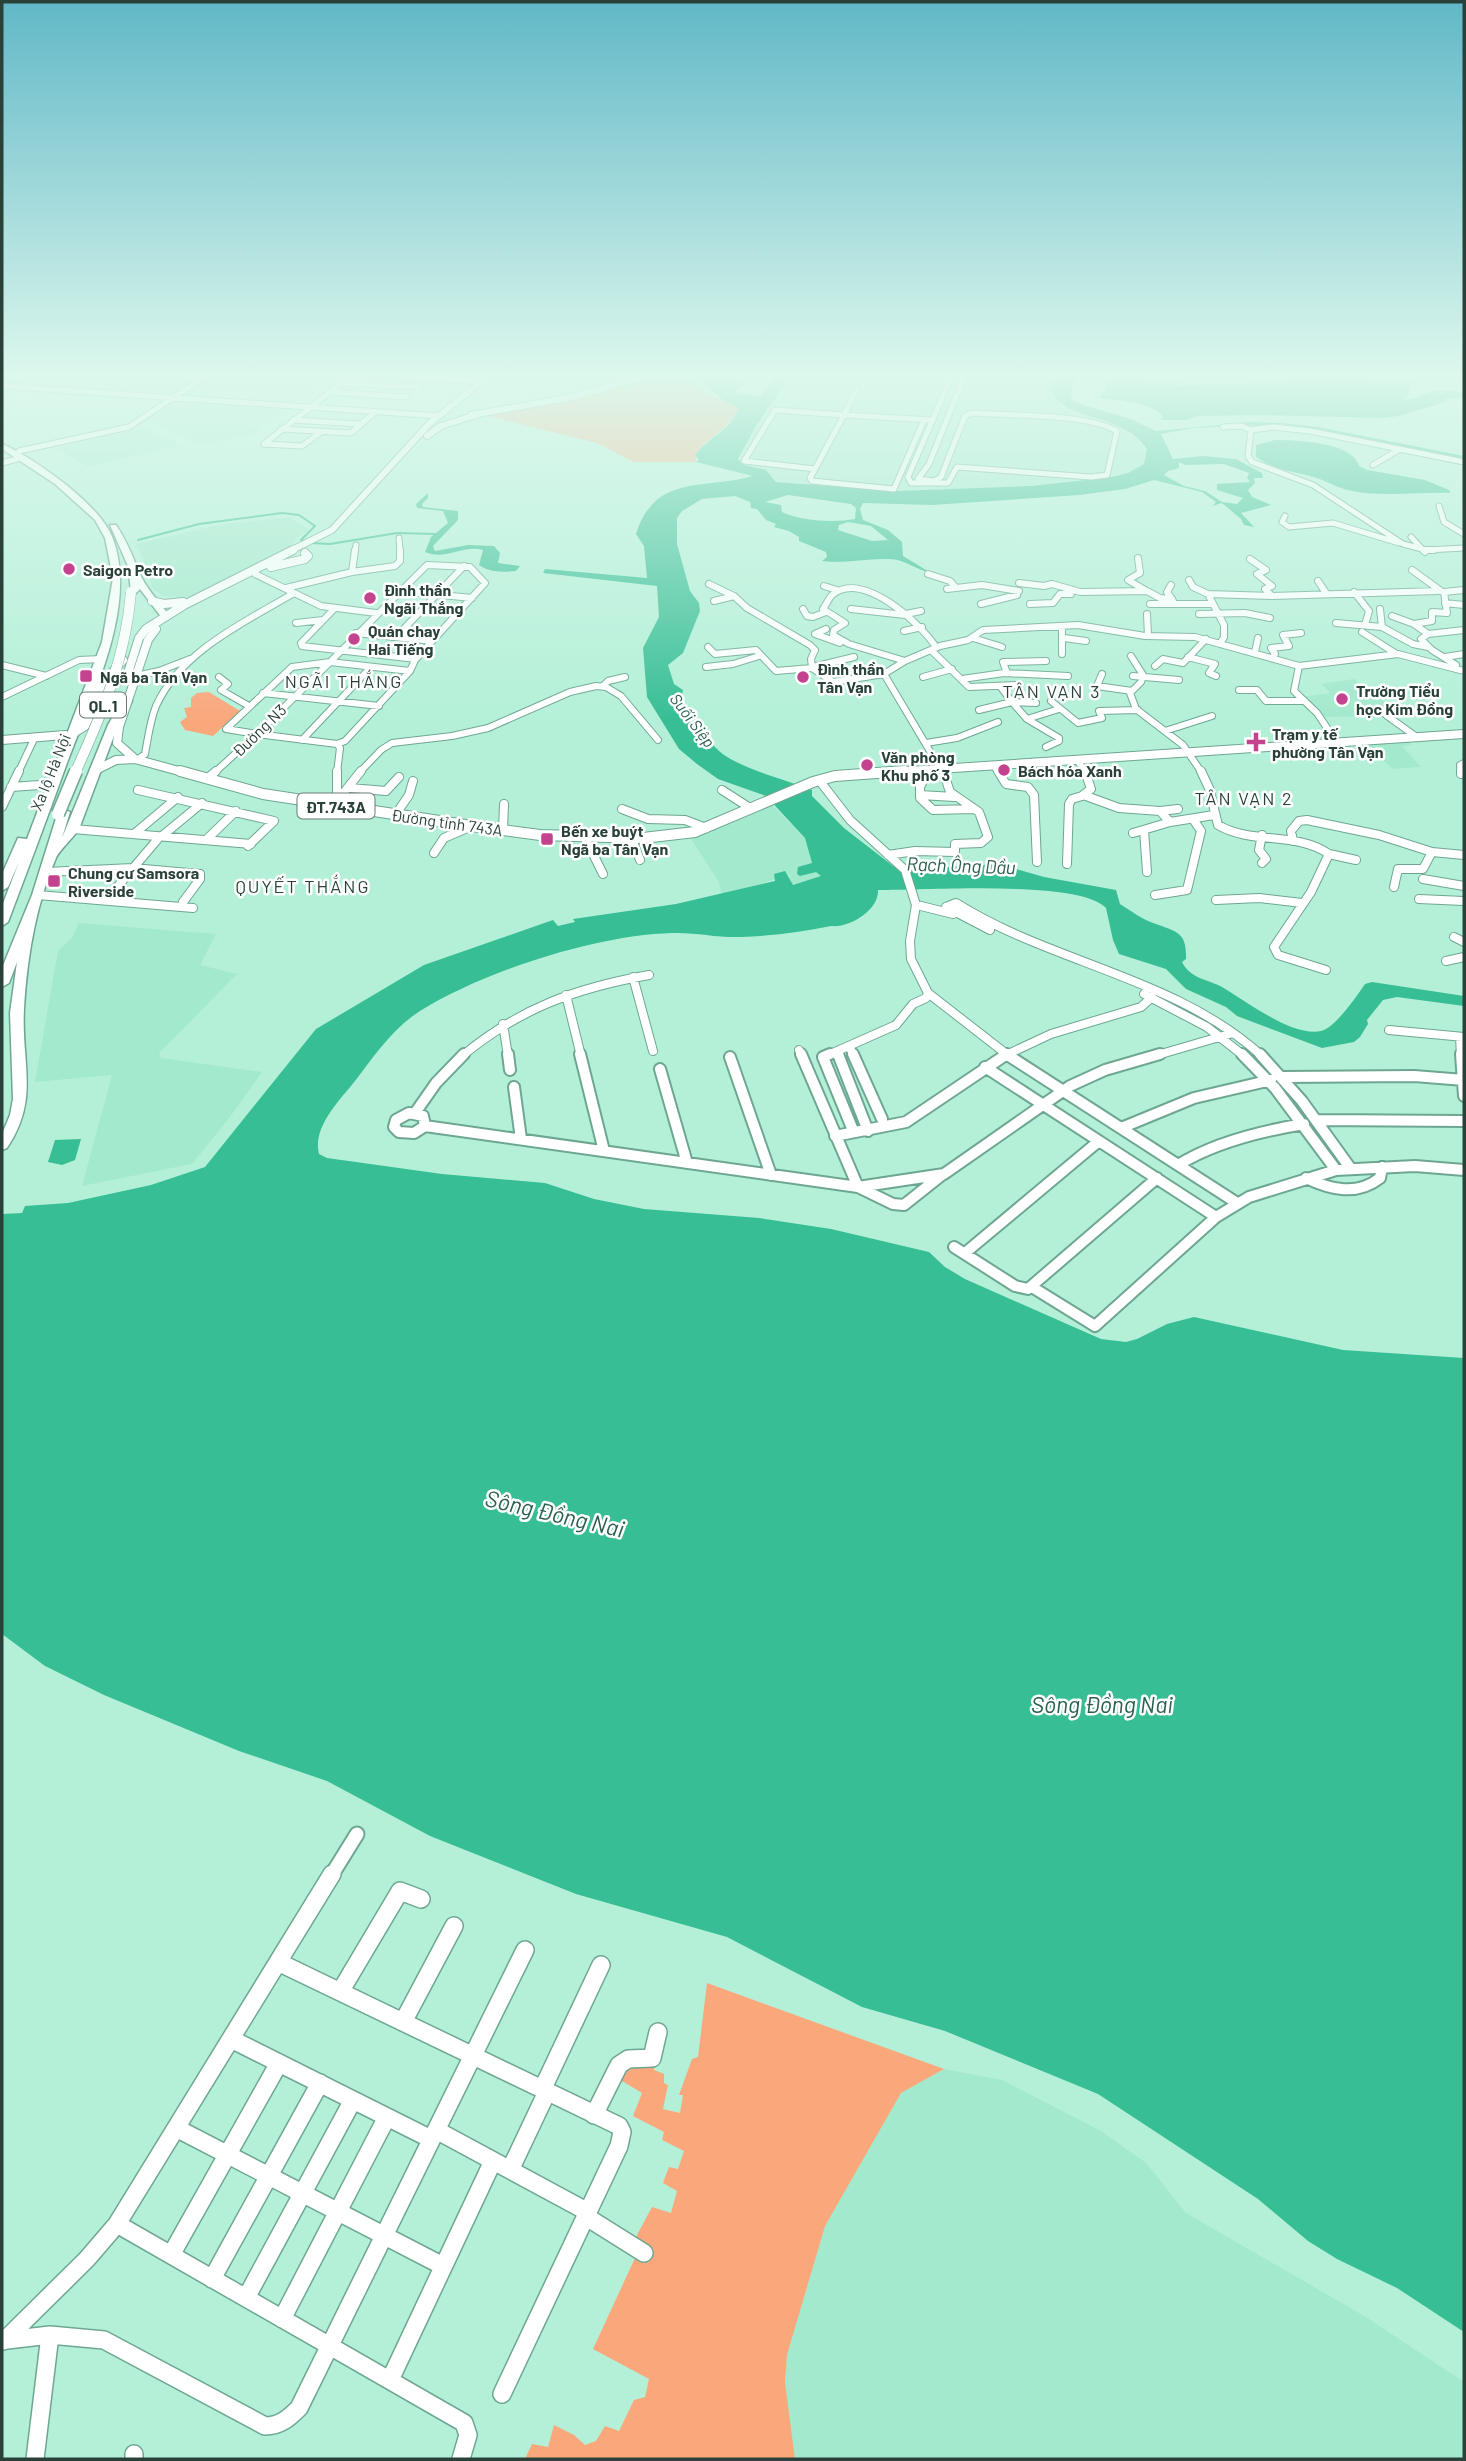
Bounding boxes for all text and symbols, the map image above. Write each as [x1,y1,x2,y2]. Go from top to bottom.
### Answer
place label: Saigon Petro [83,560,173,579]
marker: Saigon Petro [61,561,77,577]
place label: Đình thần Ngãi Thắng [384,580,464,617]
marker: Đình thần Ngãi Thắng [362,590,378,606]
place label: Quán chay Hai Tiếng [368,621,440,658]
marker: Quán chay Hai Tiếng [346,631,362,647]
place label: Đình thần Tân Vạn [817,659,884,696]
place label: Ngã ba Tân Vạn [100,667,207,686]
marker: Ngã ba Tân Vạn [78,668,94,684]
district label: NGÃI THẮNG [285,669,403,692]
marker: Đình thần Tân Vạn [795,669,811,685]
district label: TÂN VẠN 3 [1003,680,1101,702]
place label: Trường Tiểu học Kim Đồng [1356,681,1453,718]
water label: Suối Siệp [667,689,719,751]
marker: Trường Tiểu học Kim Đồng [1334,691,1350,707]
road number: QL.1 [80,692,126,718]
street label: Đường N3 [228,700,290,760]
place label: Trạm y tế phường Tân Vạn [1272,724,1384,761]
street label: Xa lộ Hà Nội [26,731,74,813]
marker: Trạm y tế phường Tân Vạn [1246,732,1266,752]
place label: Văn phòng Khu phố 3 [881,747,955,784]
marker: Văn phòng Khu phố 3 [859,757,875,773]
place label: Bách hóa Xanh [1018,761,1122,780]
marker: Bách hóa Xanh [996,762,1012,778]
district label: TÂN VẠN 2 [1194,787,1294,809]
road number: ĐT.743A [298,793,374,818]
street label: Đường tỉnh 743A [390,805,504,839]
place label: Bến xe buýt Ngã ba Tân Vạn [561,821,668,858]
marker: Bến xe buýt Ngã ba Tân Vạn [539,831,555,847]
water label: Rạch Ông Dầu [906,852,1016,878]
place label: Chung cư Samsora Riverside [68,863,199,900]
marker: Chung cư Samsora Riverside [46,873,62,889]
district label: QUYẾT THẮNG [236,874,371,897]
water label: Sông Đồng Nai [483,1483,628,1543]
water label: Sông Đồng Nai [1031,1690,1173,1718]

